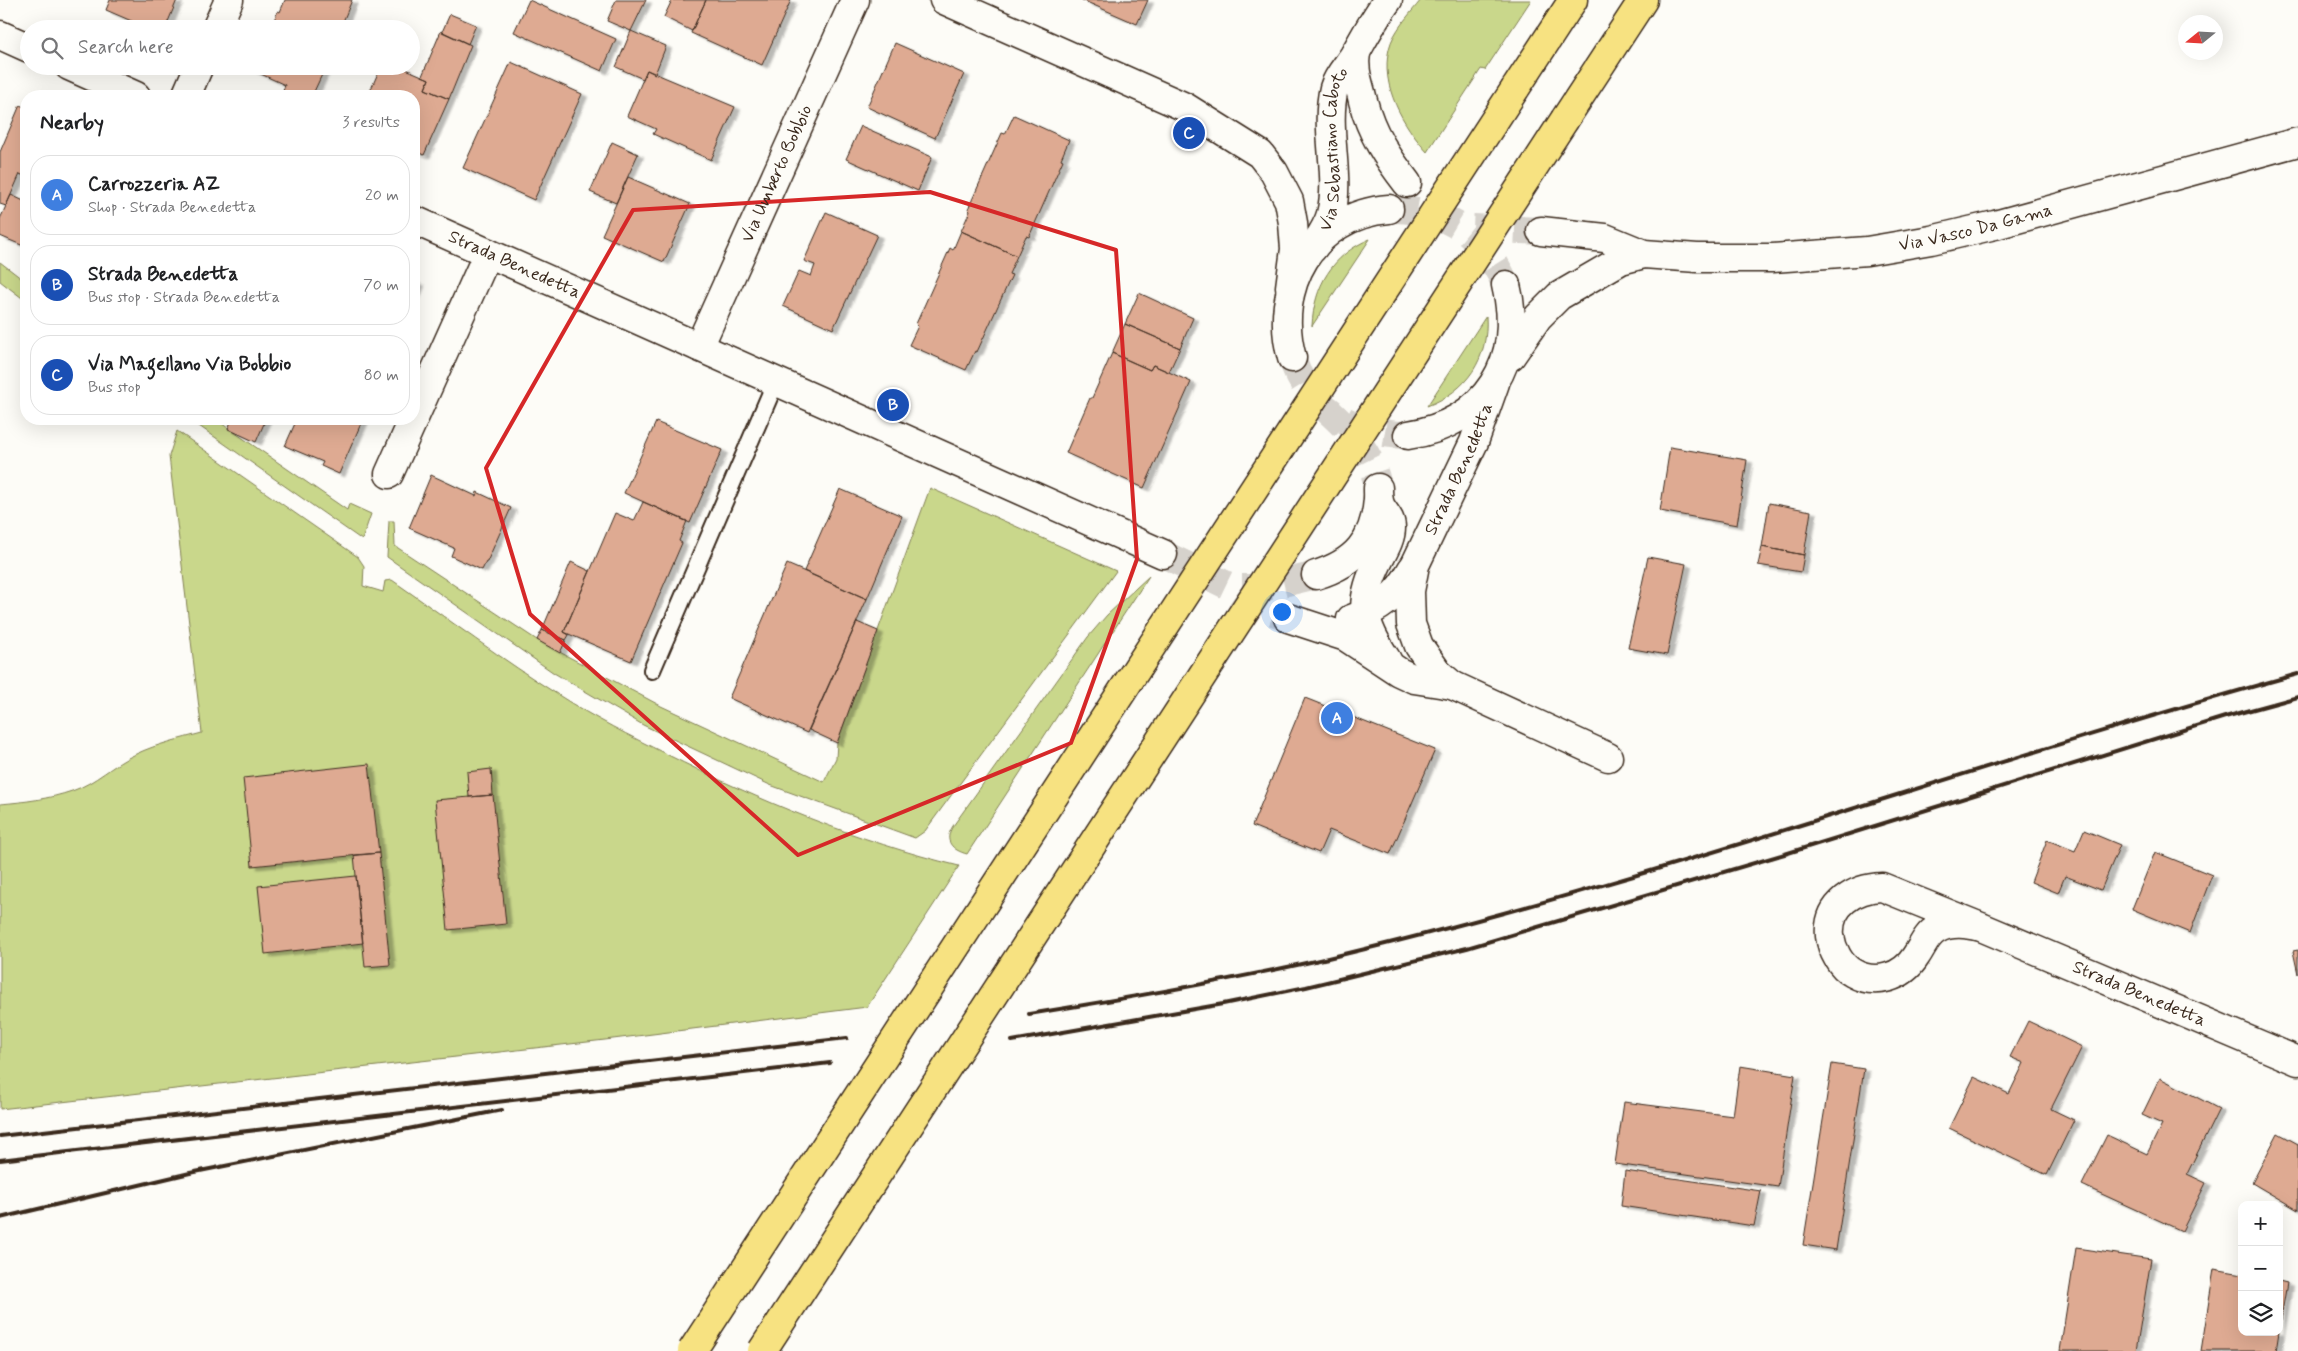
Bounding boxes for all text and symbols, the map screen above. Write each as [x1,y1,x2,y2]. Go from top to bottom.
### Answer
north arrow [2178,15,2223,60]
search box [20,20,420,75]
icon: search [38,34,66,62]
text: Search here [78,35,174,60]
street label: Via Sebastiano Caboto [1314,62,1354,236]
street label: Via Umberto Bobbio [735,101,818,246]
text: Nearby [40,109,104,137]
text: 3 results [342,112,400,133]
pin: C [1173,114,1205,152]
text: Carrozzeria AZ [88,172,220,197]
text: A [52,185,62,206]
text: 20 m [365,185,399,206]
text: Shop · Strada Benedetta [88,197,256,218]
street label: Via Vasco Da Gama [1897,198,2055,257]
street label: Strada Benedetta [444,225,584,305]
text: Strada Benedetta [88,262,238,287]
text: B [52,275,62,296]
text: 70 m [363,275,399,296]
text: Bus stop · Strada Benedetta [88,287,280,308]
text: Via Magellano Via Bobbio [88,352,291,377]
text: C [51,365,63,386]
text: 80 m [364,365,399,386]
text: Bus stop [88,377,141,398]
pin: B [877,386,909,424]
street label: Strada Benedetta [1419,400,1499,539]
your location [1269,599,1295,625]
pin: A [1321,699,1353,737]
street label: Strada Benedetta [2069,955,2209,1033]
map controls [2238,1201,2283,1336]
button: + [2238,1201,2283,1246]
button: − [2238,1246,2283,1291]
button: layers [2238,1291,2283,1336]

